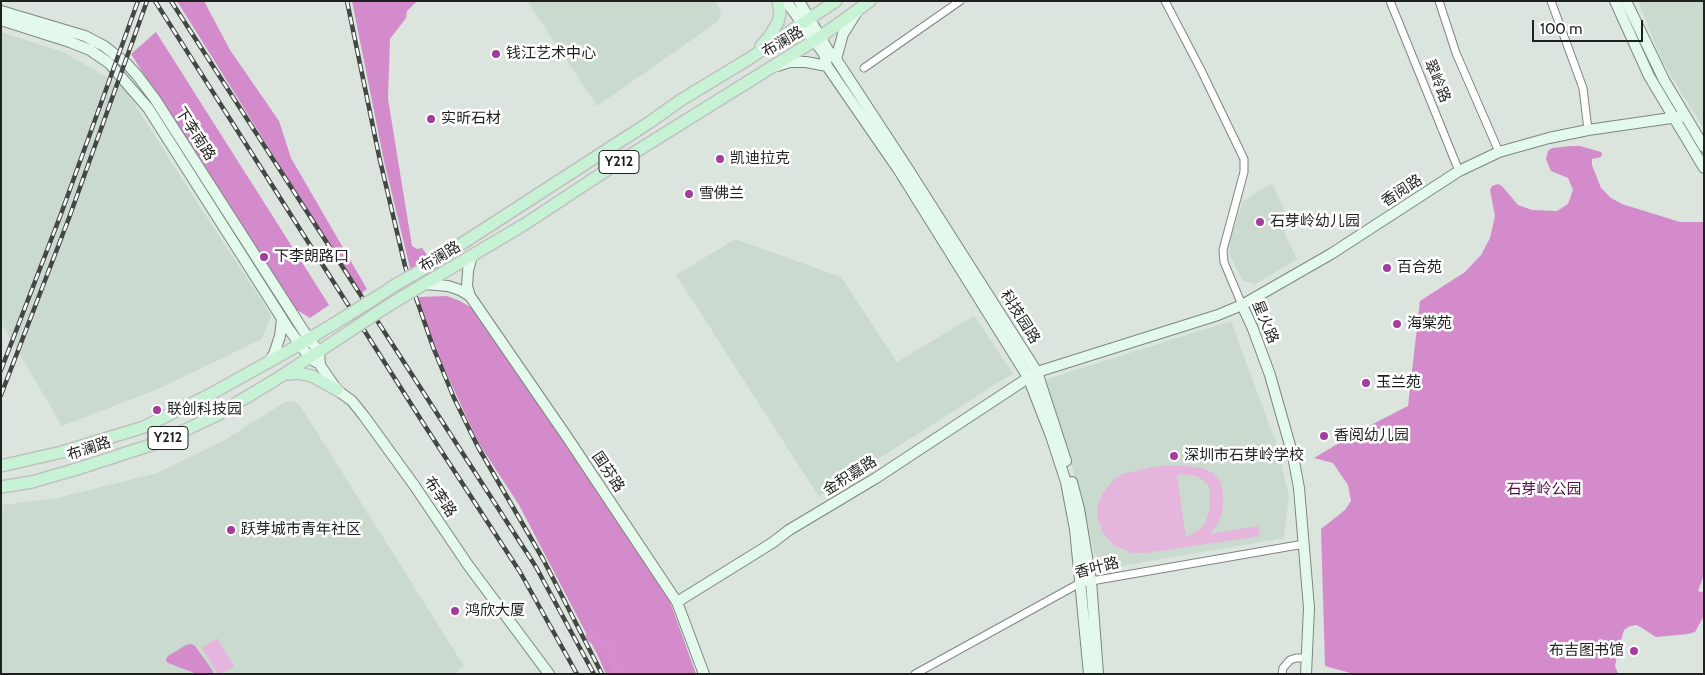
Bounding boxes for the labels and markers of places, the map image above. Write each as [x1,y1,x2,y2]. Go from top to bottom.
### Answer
place label: 钱江艺术中心 [506,45,596,63]
marker: 钱江艺术中心 [490,48,502,60]
place label: 实昕石材 [441,110,501,128]
marker: 实昕石材 [425,113,437,125]
place label: 凯迪拉克 [730,150,790,168]
marker: 凯迪拉克 [714,153,726,165]
place label: 雪佛兰 [699,185,744,203]
marker: 雪佛兰 [683,188,695,200]
place label: 石芽岭幼儿园 [1270,213,1360,231]
marker: 石芽岭幼儿园 [1254,216,1266,228]
place label: 下李朗路口 [274,248,349,266]
marker: 下李朗路口 [258,251,270,263]
place label: 百合苑 [1397,259,1442,277]
marker: 百合苑 [1381,262,1393,274]
place label: 海棠苑 [1407,315,1452,333]
marker: 海棠苑 [1391,318,1403,330]
place label: 玉兰苑 [1376,374,1421,392]
marker: 玉兰苑 [1360,377,1372,389]
place label: 联创科技园 [167,401,242,419]
marker: 联创科技园 [151,404,163,416]
place label: 香阅幼儿园 [1334,427,1409,445]
marker: 香阅幼儿园 [1318,430,1330,442]
place label: 深圳市石芽岭学校 [1184,447,1304,465]
marker: 深圳市石芽岭学校 [1168,450,1180,462]
place label: 跃芽城市青年社区 [241,521,361,539]
marker: 跃芽城市青年社区 [225,524,237,536]
place label: 鸿欣大厦 [465,602,525,620]
marker: 鸿欣大厦 [449,605,461,617]
place label: 布吉图书馆 [1549,642,1624,660]
marker: 布吉图书馆 [1628,645,1640,657]

